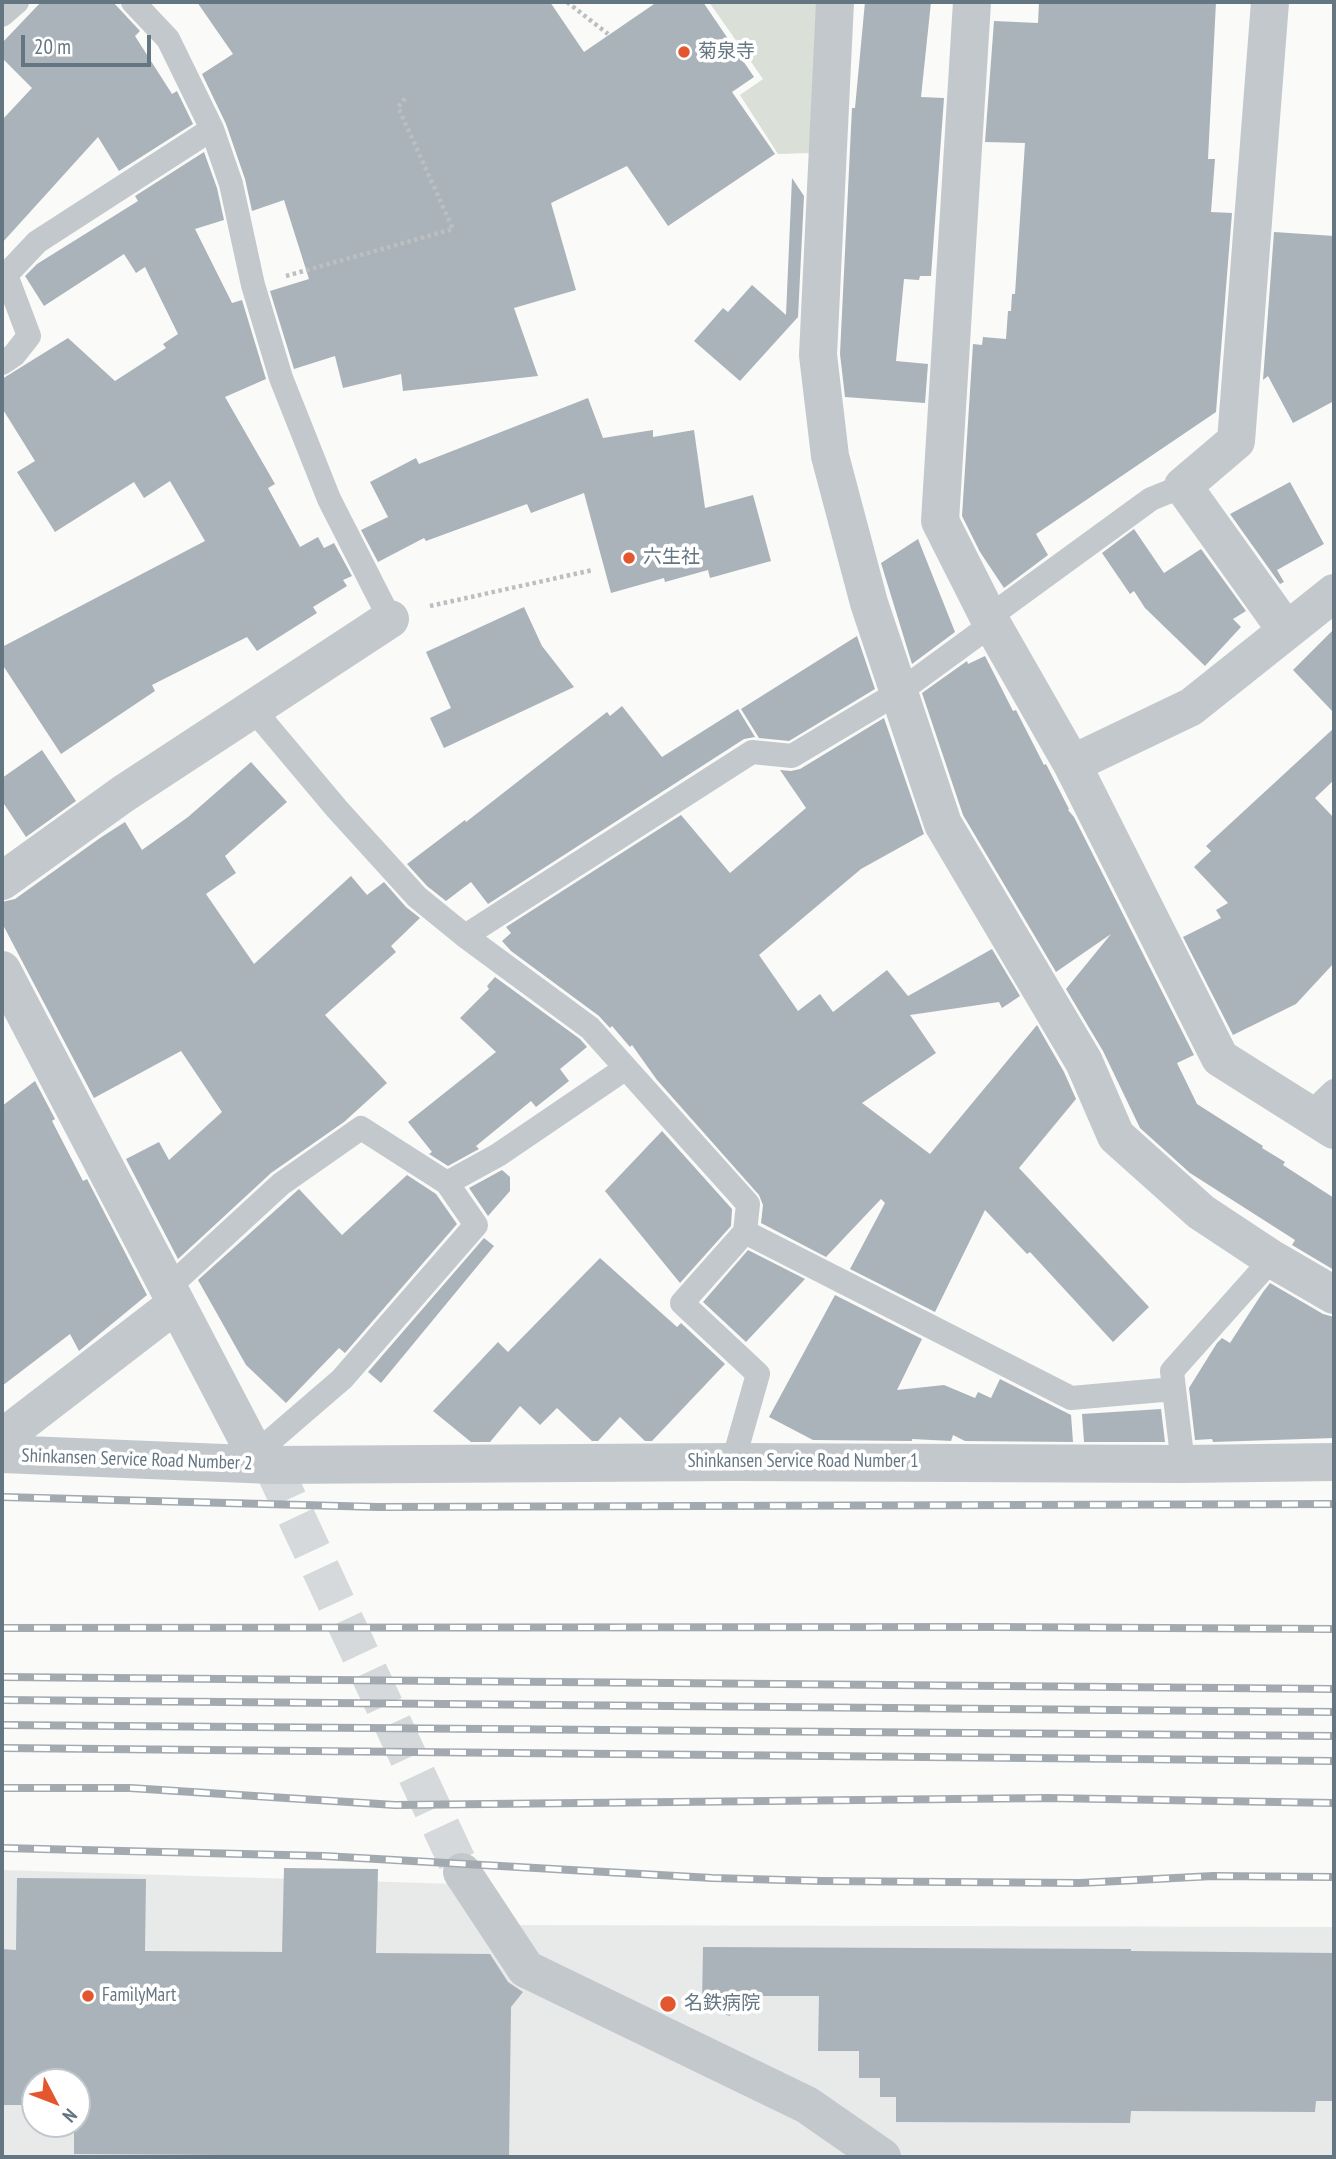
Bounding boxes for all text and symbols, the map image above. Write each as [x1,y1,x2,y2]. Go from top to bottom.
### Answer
scale bar [24,21,154,65]
text: 20 m [34,33,71,60]
place label: 菊泉寺 [698,41,755,63]
marker: 菊泉寺 [676,44,692,60]
place label: 六生社 [643,547,700,569]
marker: 六生社 [621,550,637,566]
street label: Shinkansen Service Road Number 2 [21,1445,253,1475]
street label: Shinkansen Service Road Number 1 [687,1451,919,1473]
place label: FamilyMart [102,1985,176,2007]
marker: FamilyMart [80,1988,96,2004]
place label: 名鉄病院 [684,1993,760,2015]
marker: 名鉄病院 [658,1994,678,2014]
north arrow [21,2068,91,2138]
text: N [58,2104,82,2128]

